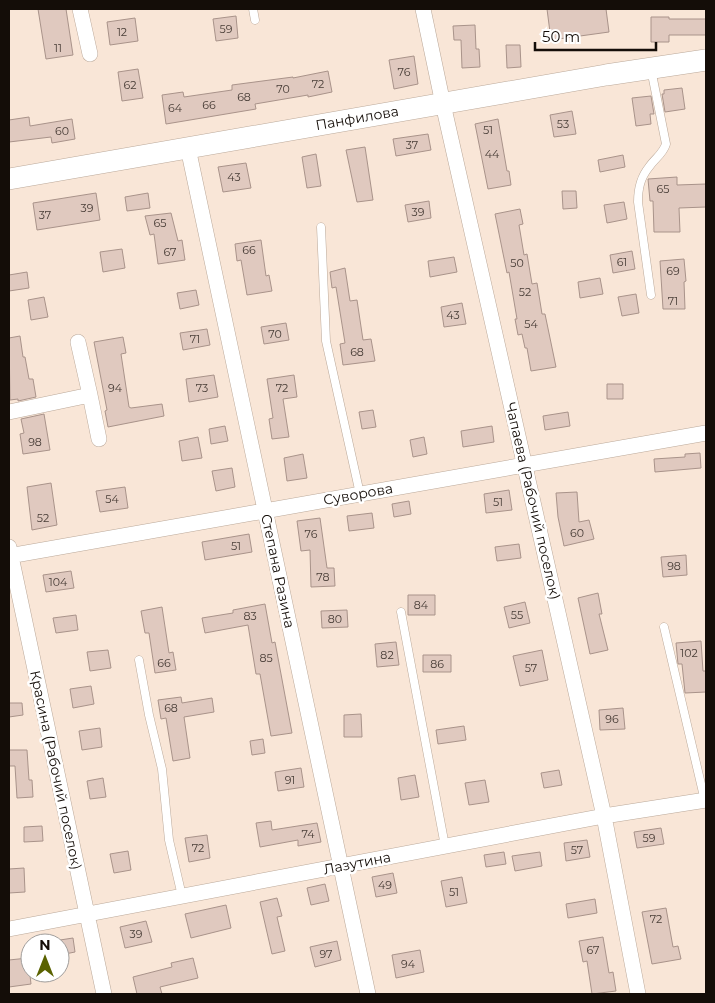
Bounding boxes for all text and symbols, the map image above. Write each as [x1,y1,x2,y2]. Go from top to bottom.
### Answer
scale bar [535,20,656,52]
house number: 59 [220,22,233,36]
house number: 12 [117,25,127,39]
text: 50 m [542,27,580,46]
house number: 11 [54,41,62,55]
house number: 76 [398,65,411,79]
house number: 72 [312,77,324,91]
house number: 62 [124,78,136,92]
house number: 70 [276,82,290,96]
house number: 68 [237,90,251,104]
house number: 66 [202,98,216,112]
house number: 64 [168,101,183,115]
street label: Панфилова [314,102,400,134]
house number: 53 [557,117,569,131]
house number: 51 [483,123,493,137]
house number: 60 [55,124,69,138]
house number: 37 [406,138,418,152]
house number: 44 [485,147,500,161]
house number: 43 [227,170,241,184]
house number: 65 [657,182,669,196]
house number: 39 [81,201,94,215]
house number: 39 [412,205,425,219]
house number: 37 [39,208,51,222]
house number: 65 [154,216,166,230]
house number: 66 [242,243,256,257]
house number: 67 [163,245,177,259]
house number: 61 [617,255,627,269]
house number: 50 [510,256,524,270]
house number: 69 [666,264,680,278]
house number: 52 [519,285,531,299]
house number: 71 [668,294,678,308]
house number: 43 [446,308,460,322]
house number: 54 [524,317,538,331]
house number: 70 [268,327,282,341]
house number: 71 [190,332,200,346]
house number: 68 [350,345,364,359]
house number: 94 [108,381,123,395]
house number: 73 [196,381,208,395]
house number: 72 [276,381,288,395]
street label: Чапаева (Рабочий поселок) [502,401,564,601]
house number: 98 [28,435,42,449]
street label: Суворова [322,479,394,509]
house number: 54 [105,492,119,506]
house number: 51 [493,495,503,509]
house number: 52 [37,511,49,525]
street label: Степана Разина [257,512,299,630]
house number: 60 [570,526,584,540]
house number: 76 [305,527,318,541]
house number: 51 [231,539,241,553]
house number: 98 [667,559,681,573]
house number: 78 [316,570,330,584]
house number: 104 [49,575,68,589]
house number: 84 [414,598,429,612]
house number: 55 [511,608,523,622]
house number: 83 [243,609,257,623]
house number: 80 [328,612,342,626]
house number: 102 [680,646,698,660]
house number: 82 [380,648,394,662]
house number: 85 [259,651,273,665]
house number: 66 [157,656,171,670]
house number: 86 [430,657,444,671]
house number: 57 [525,661,537,675]
street label: Красина (Рабочий поселок) [26,669,86,871]
house number: 68 [164,701,178,715]
house number: 96 [605,712,619,726]
house number: 91 [285,773,295,787]
house number: 74 [301,827,315,841]
house number: 59 [643,831,656,845]
house number: 72 [192,841,204,855]
house number: 57 [571,843,583,857]
street label: Лазутина [322,848,392,878]
house number: 49 [378,878,392,892]
house number: 51 [449,885,459,899]
house number: 72 [650,912,662,926]
house number: 39 [130,927,143,941]
north arrow [20,933,70,983]
text: N [39,936,51,954]
house number: 67 [586,943,600,957]
house number: 97 [319,947,333,961]
house number: 94 [401,957,416,971]

